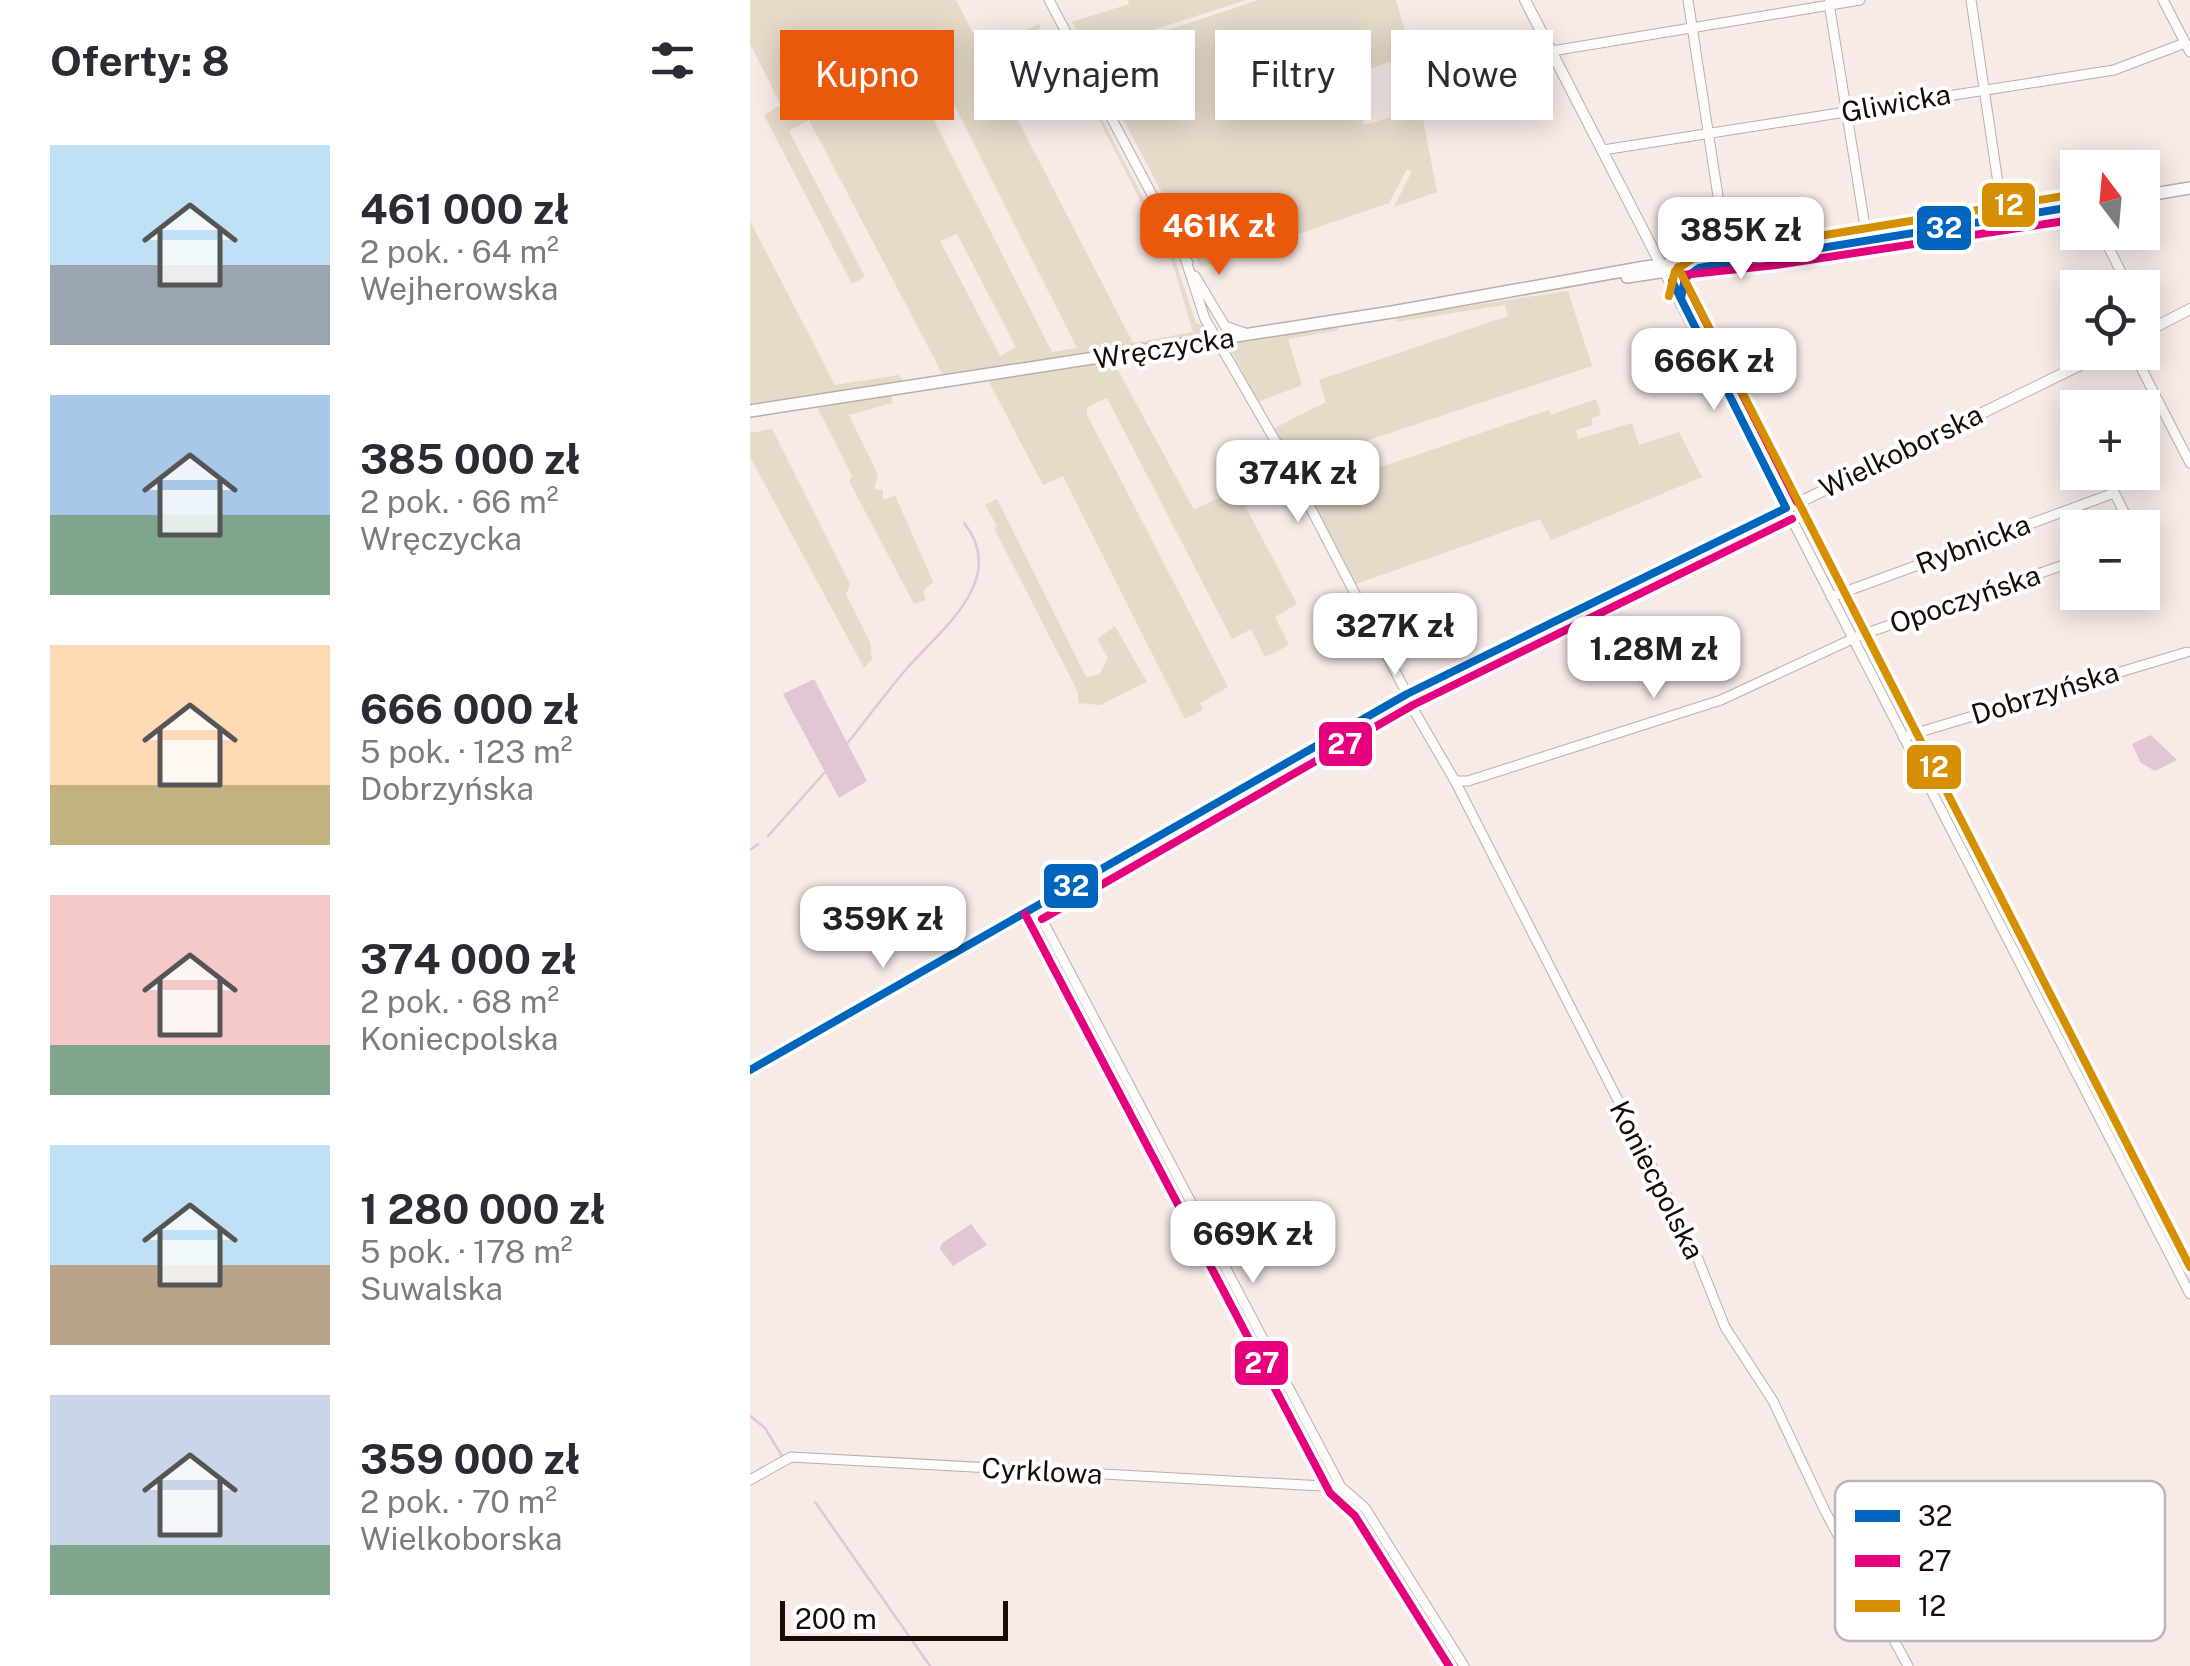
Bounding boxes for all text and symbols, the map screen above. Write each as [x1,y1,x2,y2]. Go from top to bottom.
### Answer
chip: Kupno [780,30,954,120]
chip: Wynajem [974,30,1195,120]
chip: Filtry [1215,30,1371,120]
chip: Nowe [1391,30,1553,120]
icon: filters [645,33,700,88]
text: Oferty: 8 [50,36,230,85]
street label: Gliwicka [1839,77,1953,128]
north arrow [2060,150,2160,250]
map controls [2060,150,2160,610]
line badge: 12 [1980,181,2037,229]
text: 461 000 zł [360,184,570,233]
icon: home [130,185,250,305]
text: 12 [1994,188,2024,221]
pin: 461K zł [1127,193,1311,278]
pin: 385K zł [1649,197,1833,282]
line badge: 32 [1915,204,1973,252]
text: 461K zł [1162,207,1276,244]
text: 385K zł [1680,211,1802,248]
text: 32 [1926,211,1962,244]
text: 2 pok. · 64 m² [360,233,559,270]
text: Wejherowska [360,270,559,307]
button: locate [2060,270,2160,370]
street label: Wręczycka [1091,320,1237,375]
pin: 666K zł [1622,328,1806,413]
text: 666K zł [1653,342,1775,379]
button: + [2060,390,2160,490]
street label: Wielkoborska [1814,397,1988,504]
text: 385 000 zł [360,434,581,483]
icon: home [130,435,250,555]
pin: 374K zł [1206,440,1390,525]
text: 374K zł [1238,454,1358,491]
text: 2 pok. · 66 m² [360,483,558,520]
street label: Rybnicka [1911,507,2035,580]
button: − [2060,510,2160,610]
text: Wręczycka [360,520,522,557]
street label: Opoczyńska [1885,557,2044,640]
pin: 327K zł [1303,593,1487,678]
text: 327K zł [1335,607,1455,644]
pin: 1.28M zł [1551,616,1757,701]
text: 1.28M zł [1589,630,1719,667]
street label: Dobrzyńska [1967,654,2123,731]
text: 666 000 zł [360,684,579,733]
icon: home [130,685,250,805]
line badge: 27 [1317,720,1374,768]
text: 27 [1327,727,1363,760]
text: 5 pok. · 123 m² [360,733,573,770]
line badge: 12 [1905,743,1963,791]
text: 12 [1919,750,1949,783]
text: Dobrzyńska [360,770,534,807]
line badge: 32 [1042,862,1100,910]
text: 32 [1053,869,1089,902]
pin: 359K zł [791,886,975,971]
text: 359K zł [822,900,944,937]
text: 374 000 zł [360,934,577,983]
icon: home [130,935,250,1055]
text: 2 pok. · 68 m² [360,983,559,1020]
text: Koniecpolska [360,1020,559,1057]
street label: Koniecpolska [1603,1095,1712,1265]
text: 1 280 000 zł [360,1184,606,1233]
icon: home [130,1185,250,1305]
pin: 669K zł [1161,1201,1345,1286]
text: 669K zł [1192,1215,1314,1252]
text: 5 pok. · 178 m² [360,1233,573,1270]
text: Suwalska [360,1270,503,1307]
line badge: 27 [1233,1339,1290,1387]
text: 27 [1244,1346,1280,1379]
text: 359 000 zł [360,1434,580,1483]
icon: home [130,1435,250,1555]
street label: Cyrklowa [981,1451,1103,1490]
legend [1835,1481,2165,1641]
text: 2 pok. · 70 m² [360,1483,557,1520]
text: 32 [1918,1499,1952,1532]
text: Wielkoborska [360,1520,562,1557]
text: 27 [1918,1544,1952,1577]
text: 12 [1918,1589,1946,1622]
scale bar [780,1596,1008,1640]
text: 200 m [795,1602,877,1635]

